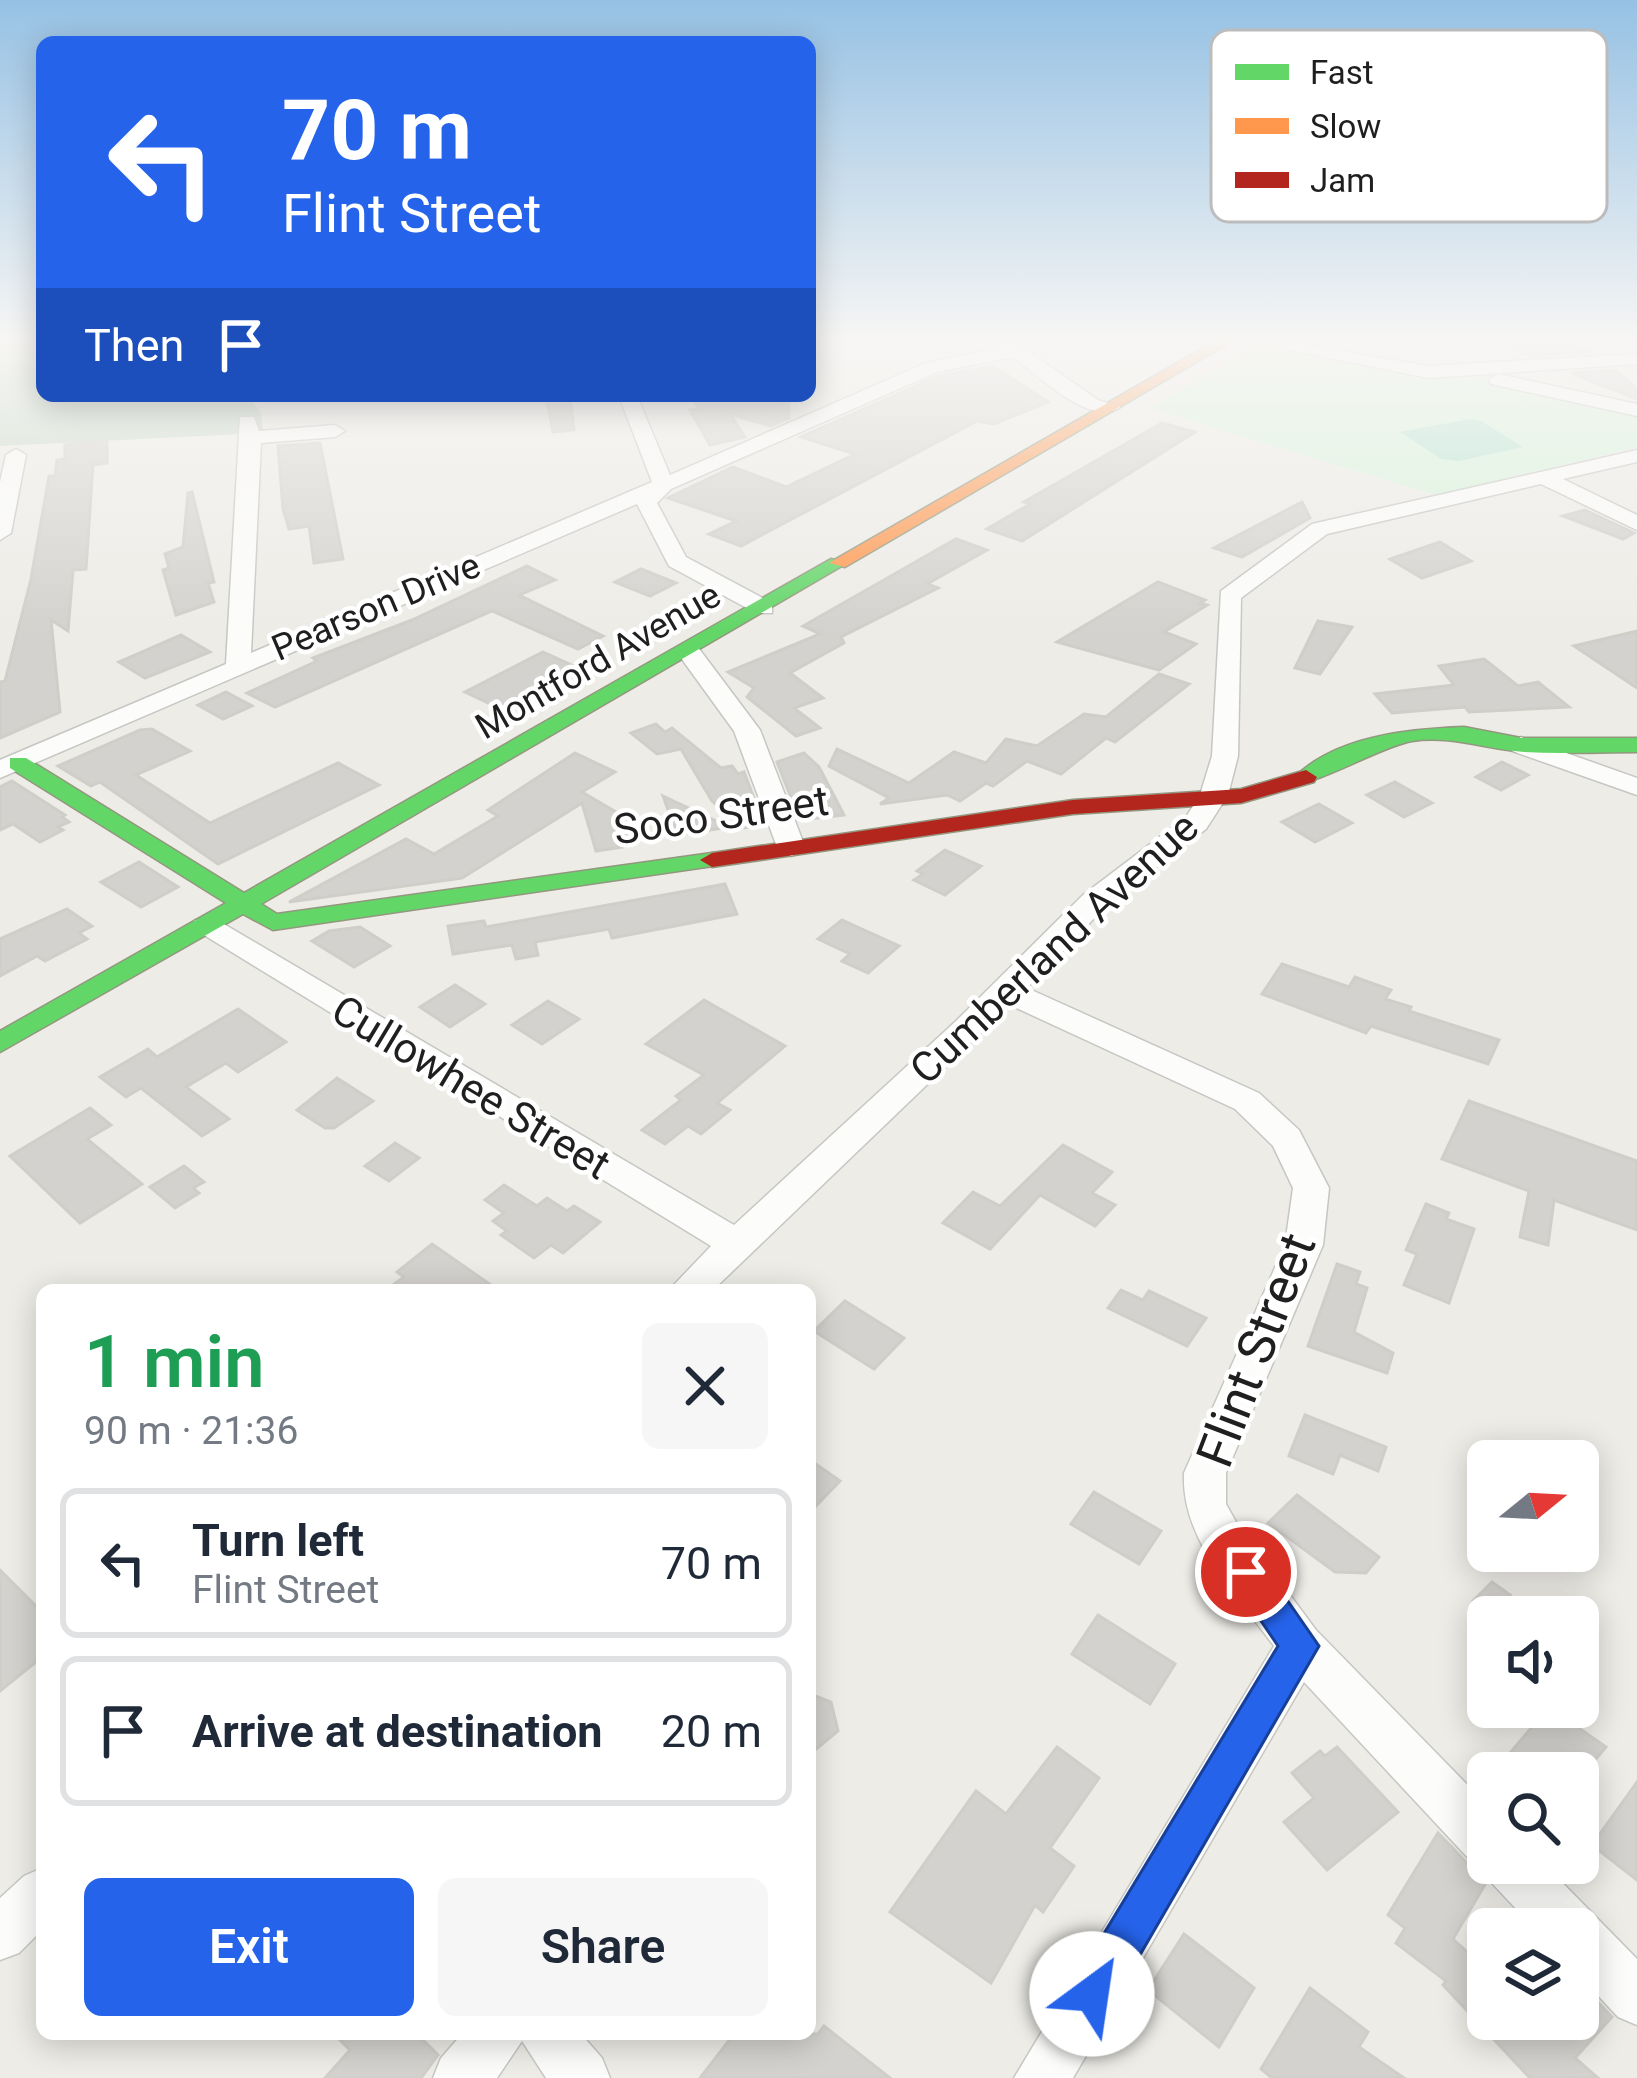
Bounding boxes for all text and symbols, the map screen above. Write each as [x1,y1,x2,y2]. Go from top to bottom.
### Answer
legend [1211,30,1607,222]
text: Fast [1310,53,1373,92]
text: 70 m [282,81,472,180]
icon: left [84,84,240,240]
text: Slow [1310,107,1381,146]
text: Jam [1310,161,1375,200]
text: Flint Street [282,182,541,245]
icon: arrive [208,312,274,378]
text: Then [84,319,184,372]
street label: Pearson Drive [266,544,486,670]
street label: Montford Avenue [468,574,728,748]
street label: Soco Street [611,776,831,854]
street label: Cumberland Avenue [900,802,1208,1094]
street label: Cullowhee Street [323,985,619,1189]
street label: Flint Street [1185,1225,1327,1475]
text: 1 min [84,1320,265,1405]
button: close [642,1323,768,1449]
text: 90 m · 21:36 [84,1408,298,1454]
north arrow [1467,1440,1599,1572]
map controls [1467,1440,1599,2040]
text: Turn left [192,1514,364,1567]
pin [1195,1521,1297,1623]
icon: left [90,1530,156,1596]
text: 70 m [661,1537,762,1590]
icon: arrive [1213,1539,1279,1605]
text: Flint Street [192,1567,379,1613]
button: sound [1467,1596,1599,1728]
icon: arrive [90,1698,156,1764]
text: Arrive at destination [192,1705,603,1758]
text: 20 m [661,1705,762,1758]
button: search [1467,1752,1599,1884]
button: Exit [84,1878,414,2016]
button: Share [438,1878,768,2016]
button: layers [1467,1908,1599,2040]
position arrow [1029,1931,1155,2057]

